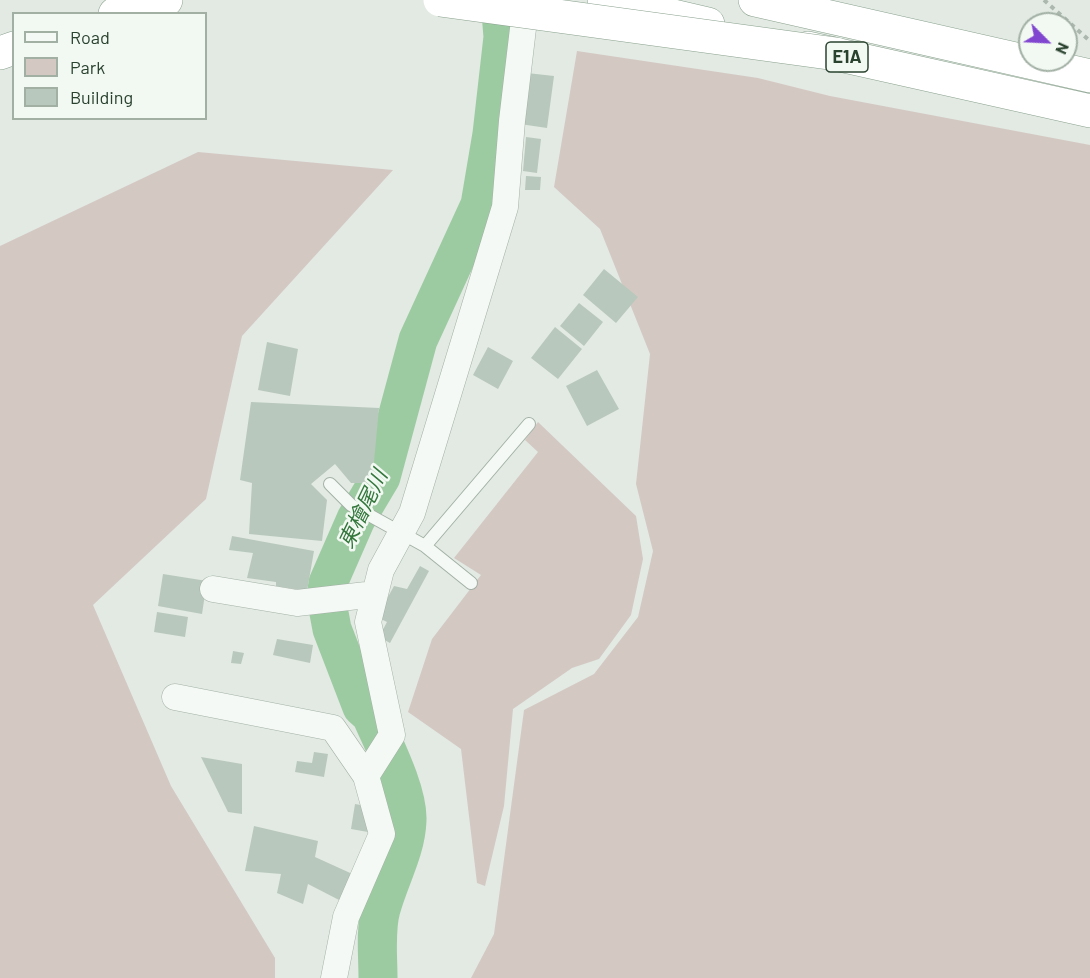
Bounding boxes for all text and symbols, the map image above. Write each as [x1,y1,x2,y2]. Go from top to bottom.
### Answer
legend [12,12,207,120]
north arrow [1018,12,1078,72]
text: Road [70,26,110,48]
text: N [1052,40,1074,57]
road number: E1A [826,42,868,72]
text: Park [70,56,105,78]
text: Building [70,86,133,108]
water label: 東檜尾川 [333,466,393,552]

